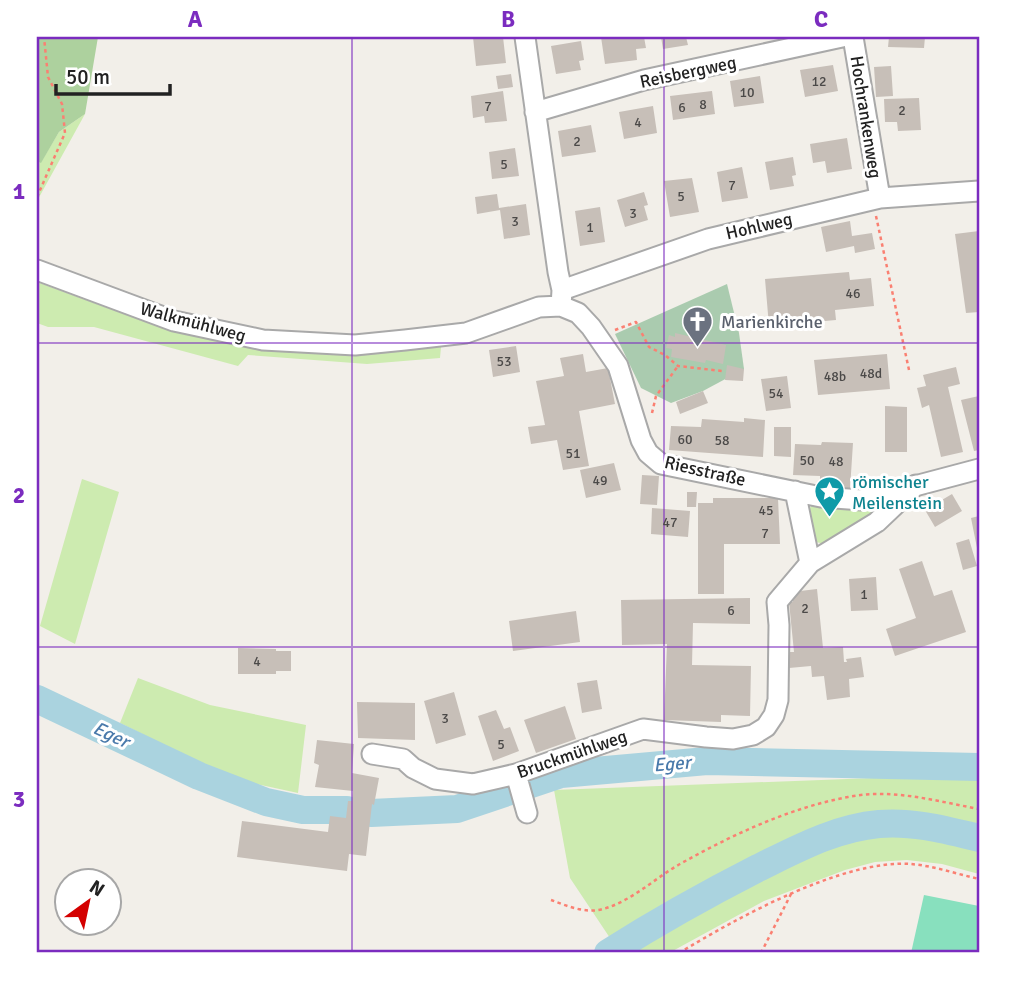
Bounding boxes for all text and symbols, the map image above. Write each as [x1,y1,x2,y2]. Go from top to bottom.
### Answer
text: A [188,5,203,34]
text: B [501,5,515,34]
text: C [814,5,828,34]
street label: Reisbergweg [638,51,738,93]
scale bar [56,52,170,96]
street label: Hochrankenweg [845,54,887,180]
text: 50 m [66,64,110,90]
house number: 12 [811,73,827,90]
house number: 10 [739,84,755,101]
house number: 8 [699,96,707,113]
house number: 7 [484,98,492,115]
house number: 6 [678,99,686,116]
house number: 2 [898,102,906,119]
house number: 4 [634,114,642,131]
house number: 2 [573,133,581,150]
house number: 5 [500,156,508,173]
text: 1 [13,177,25,206]
house number: 7 [728,177,736,194]
house number: 5 [677,188,685,205]
house number: 3 [629,205,637,222]
street label: Hohlweg [724,208,794,244]
house number: 3 [511,213,519,230]
house number: 1 [586,219,594,236]
house number: 46 [845,285,861,302]
street label: Walkmühlweg [138,297,248,347]
church icon: Marienkirche [681,305,715,349]
place label: Marienkirche [721,311,823,333]
house number: 53 [496,353,512,370]
house number: 48d [860,365,882,382]
house number: 48b [824,368,846,385]
house number: 54 [768,385,784,402]
house number: 60 [677,431,693,448]
house number: 58 [714,432,730,449]
house number: 51 [565,445,581,462]
street label: Riesstraße [662,451,748,491]
house number: 50 [799,452,815,469]
house number: 48 [828,453,844,470]
place label: römischer Meilenstein [852,471,942,514]
house number: 49 [592,472,608,489]
place icon: römischer Meilenstein [812,475,846,519]
text: 2 [13,481,25,510]
house number: 45 [758,502,774,519]
house number: 47 [662,514,678,531]
house number: 7 [761,525,769,542]
house number: 1 [860,586,868,603]
house number: 2 [801,600,809,617]
house number: 6 [727,602,735,619]
house number: 4 [253,653,261,670]
house number: 3 [441,710,449,727]
water label: Eger [89,716,136,755]
street label: Bruckmühlweg [514,725,630,783]
house number: 5 [497,736,505,753]
water label: Eger [652,750,695,778]
text: 3 [13,785,25,814]
north arrow [52,867,122,937]
text: N [85,875,109,902]

